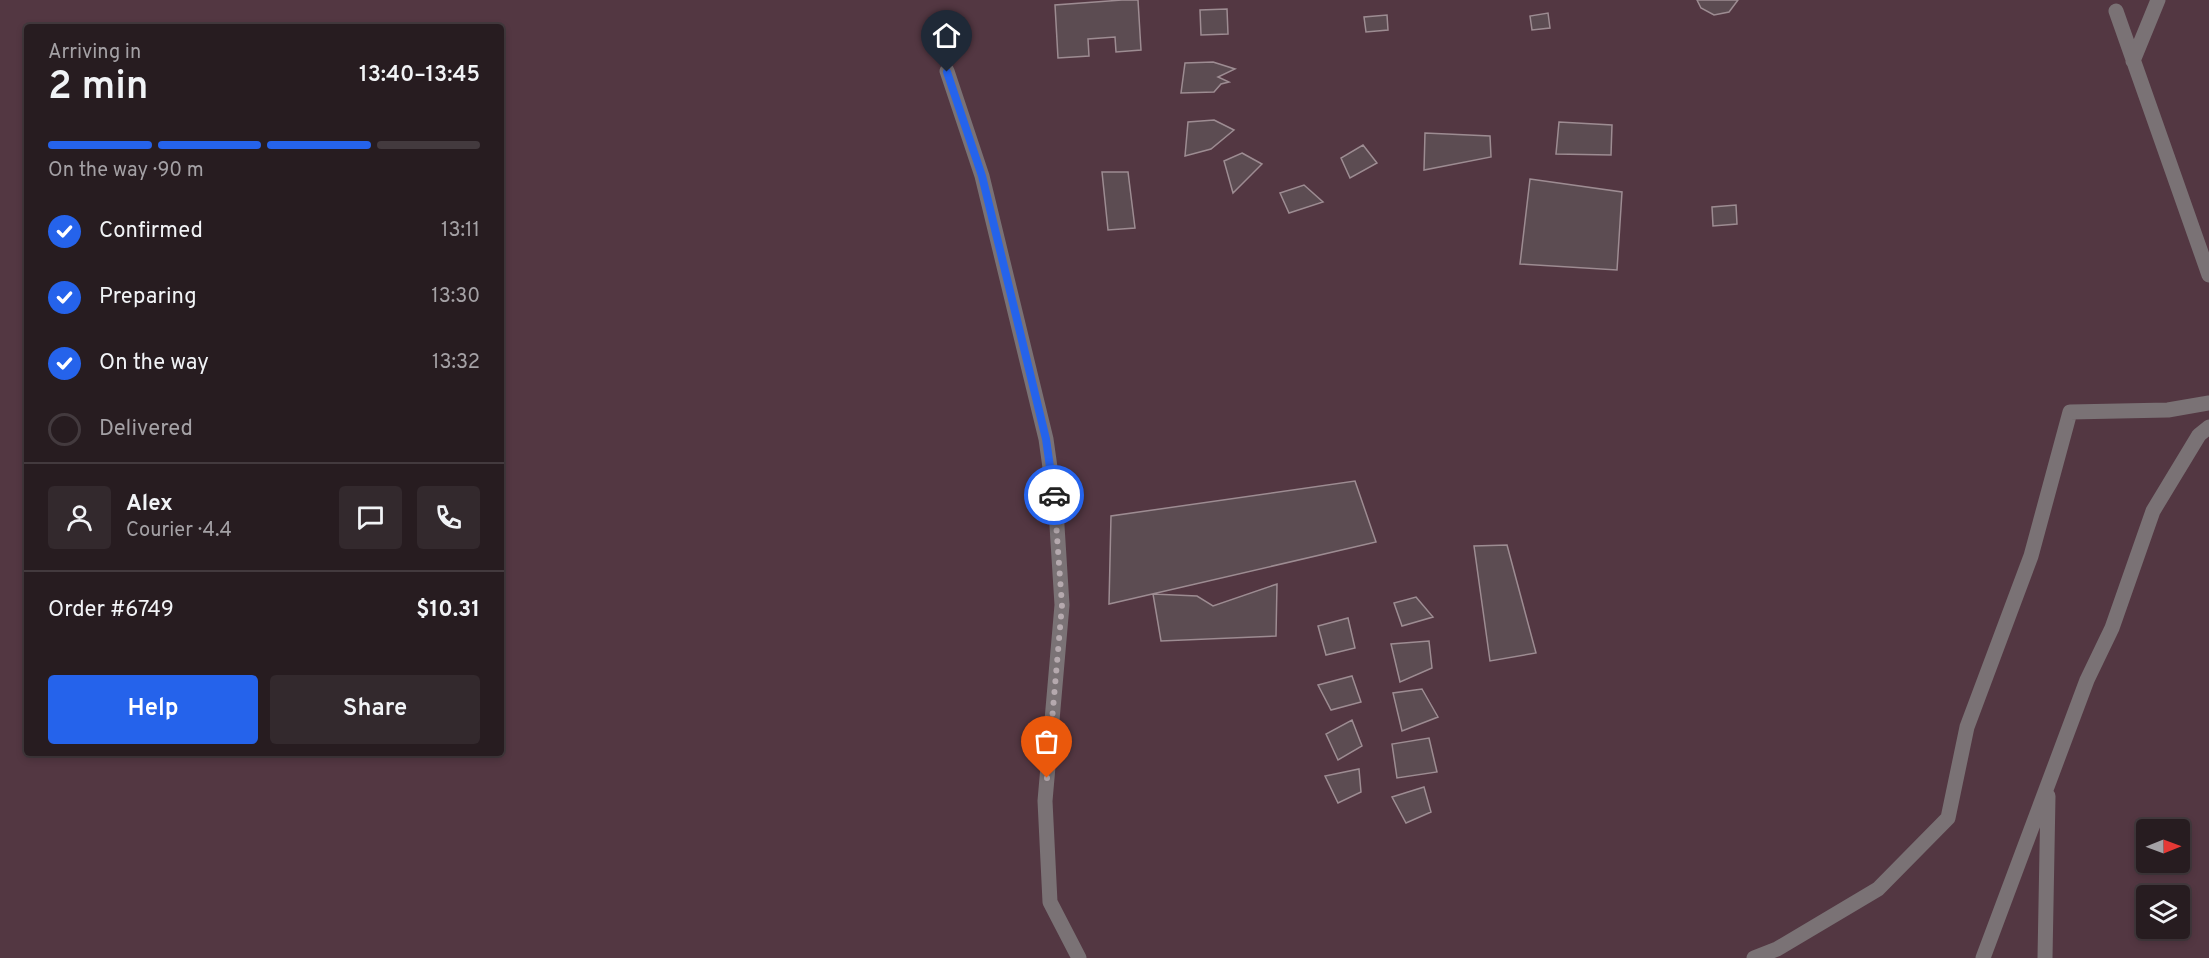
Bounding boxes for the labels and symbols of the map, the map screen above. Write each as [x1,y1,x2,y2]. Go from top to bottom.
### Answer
pin [921,10,972,72]
courier [1024,465,1084,525]
pin [1021,716,1072,778]
north arrow [2136,819,2190,873]

